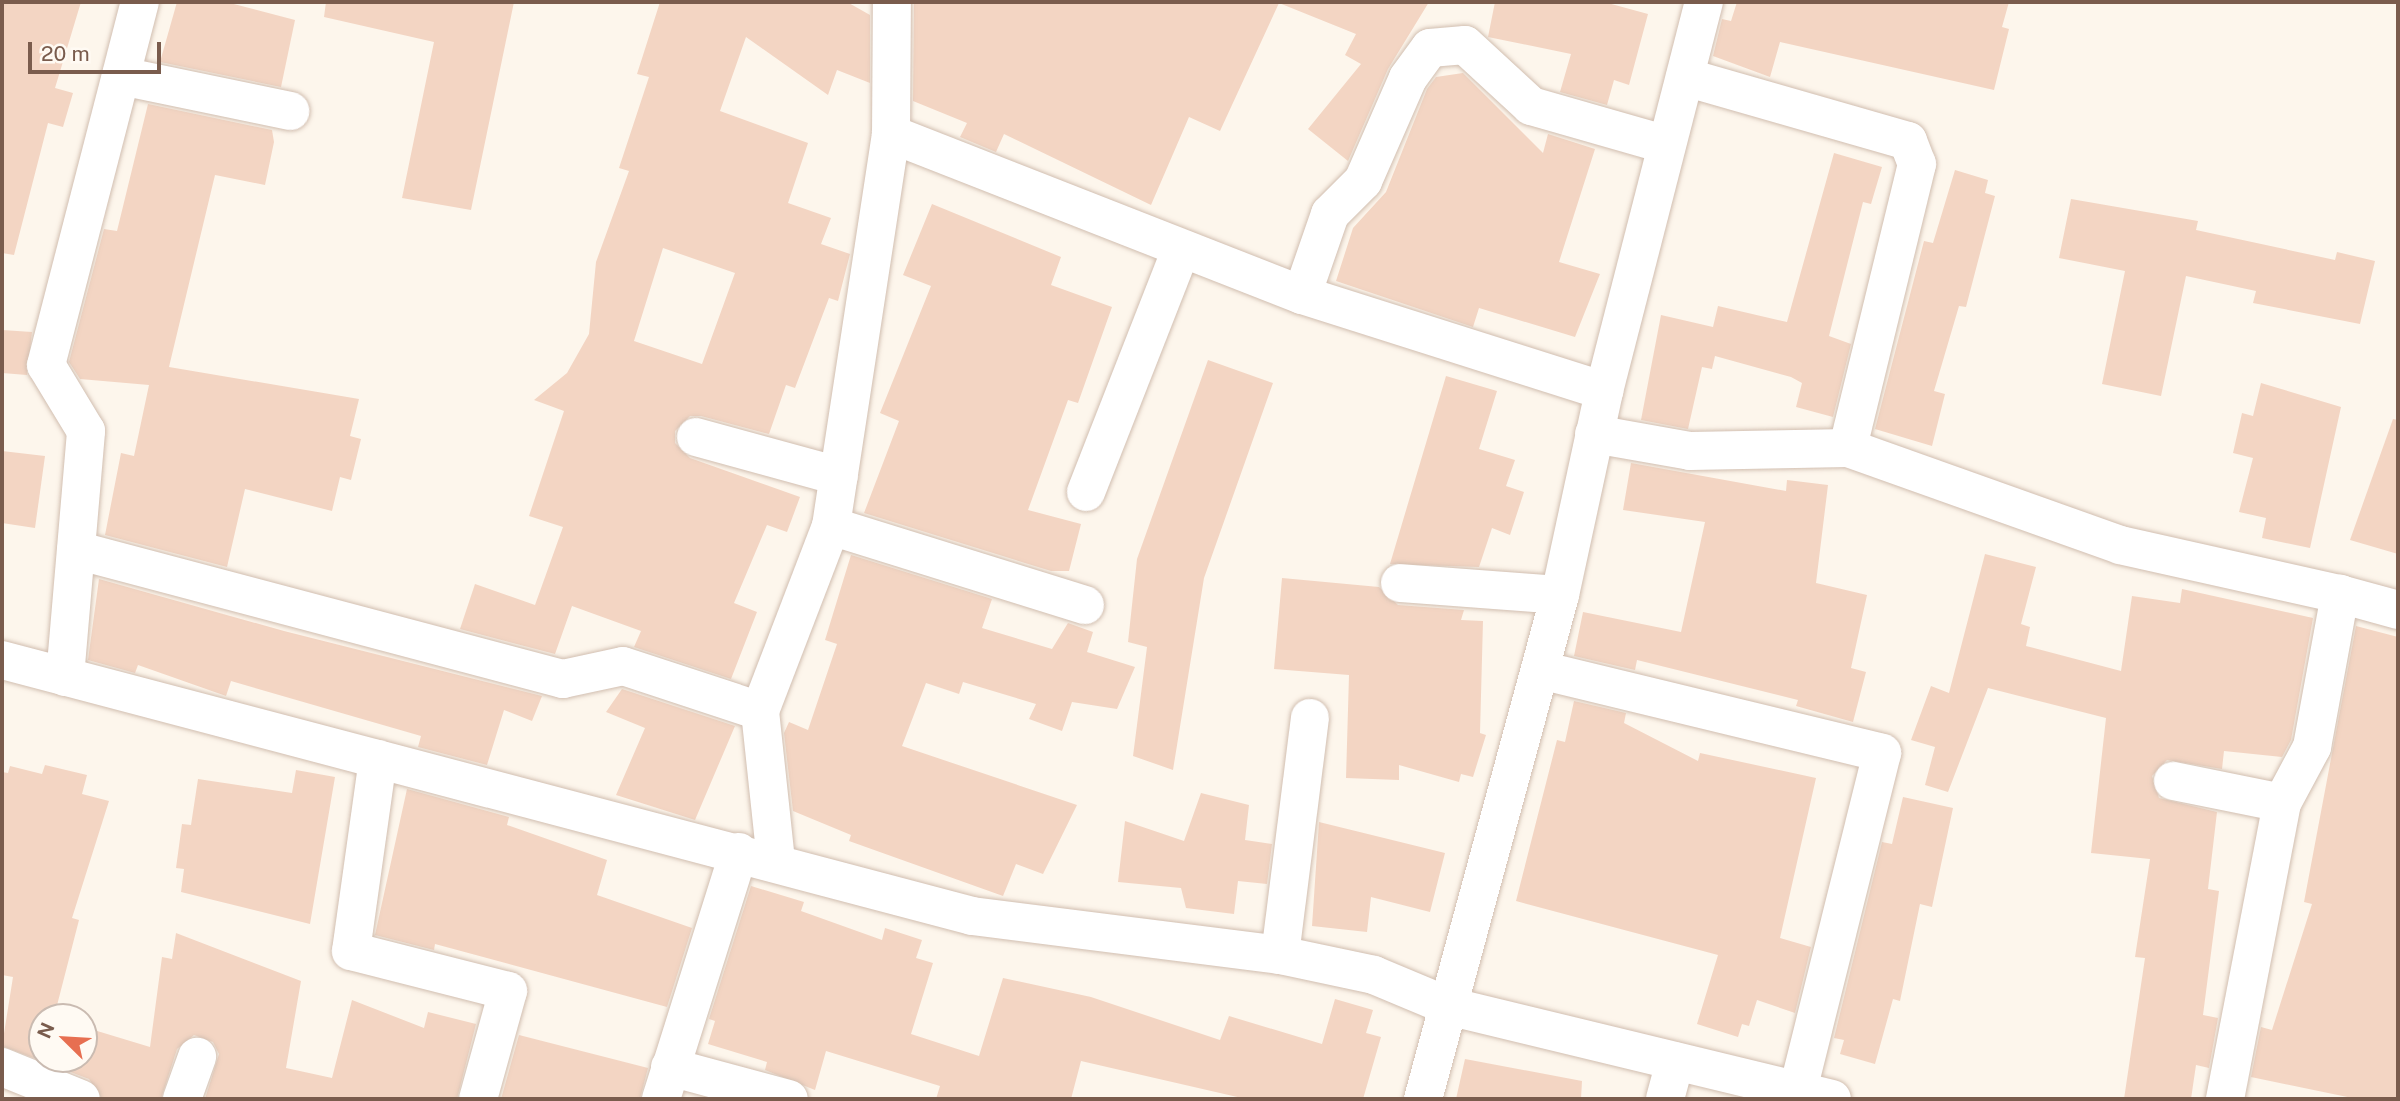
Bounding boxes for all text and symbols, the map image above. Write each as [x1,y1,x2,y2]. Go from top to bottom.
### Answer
scale bar [32,28,164,72]
text: 20 m [41,41,90,66]
north arrow [28,1003,98,1073]
text: N [33,1019,59,1042]

